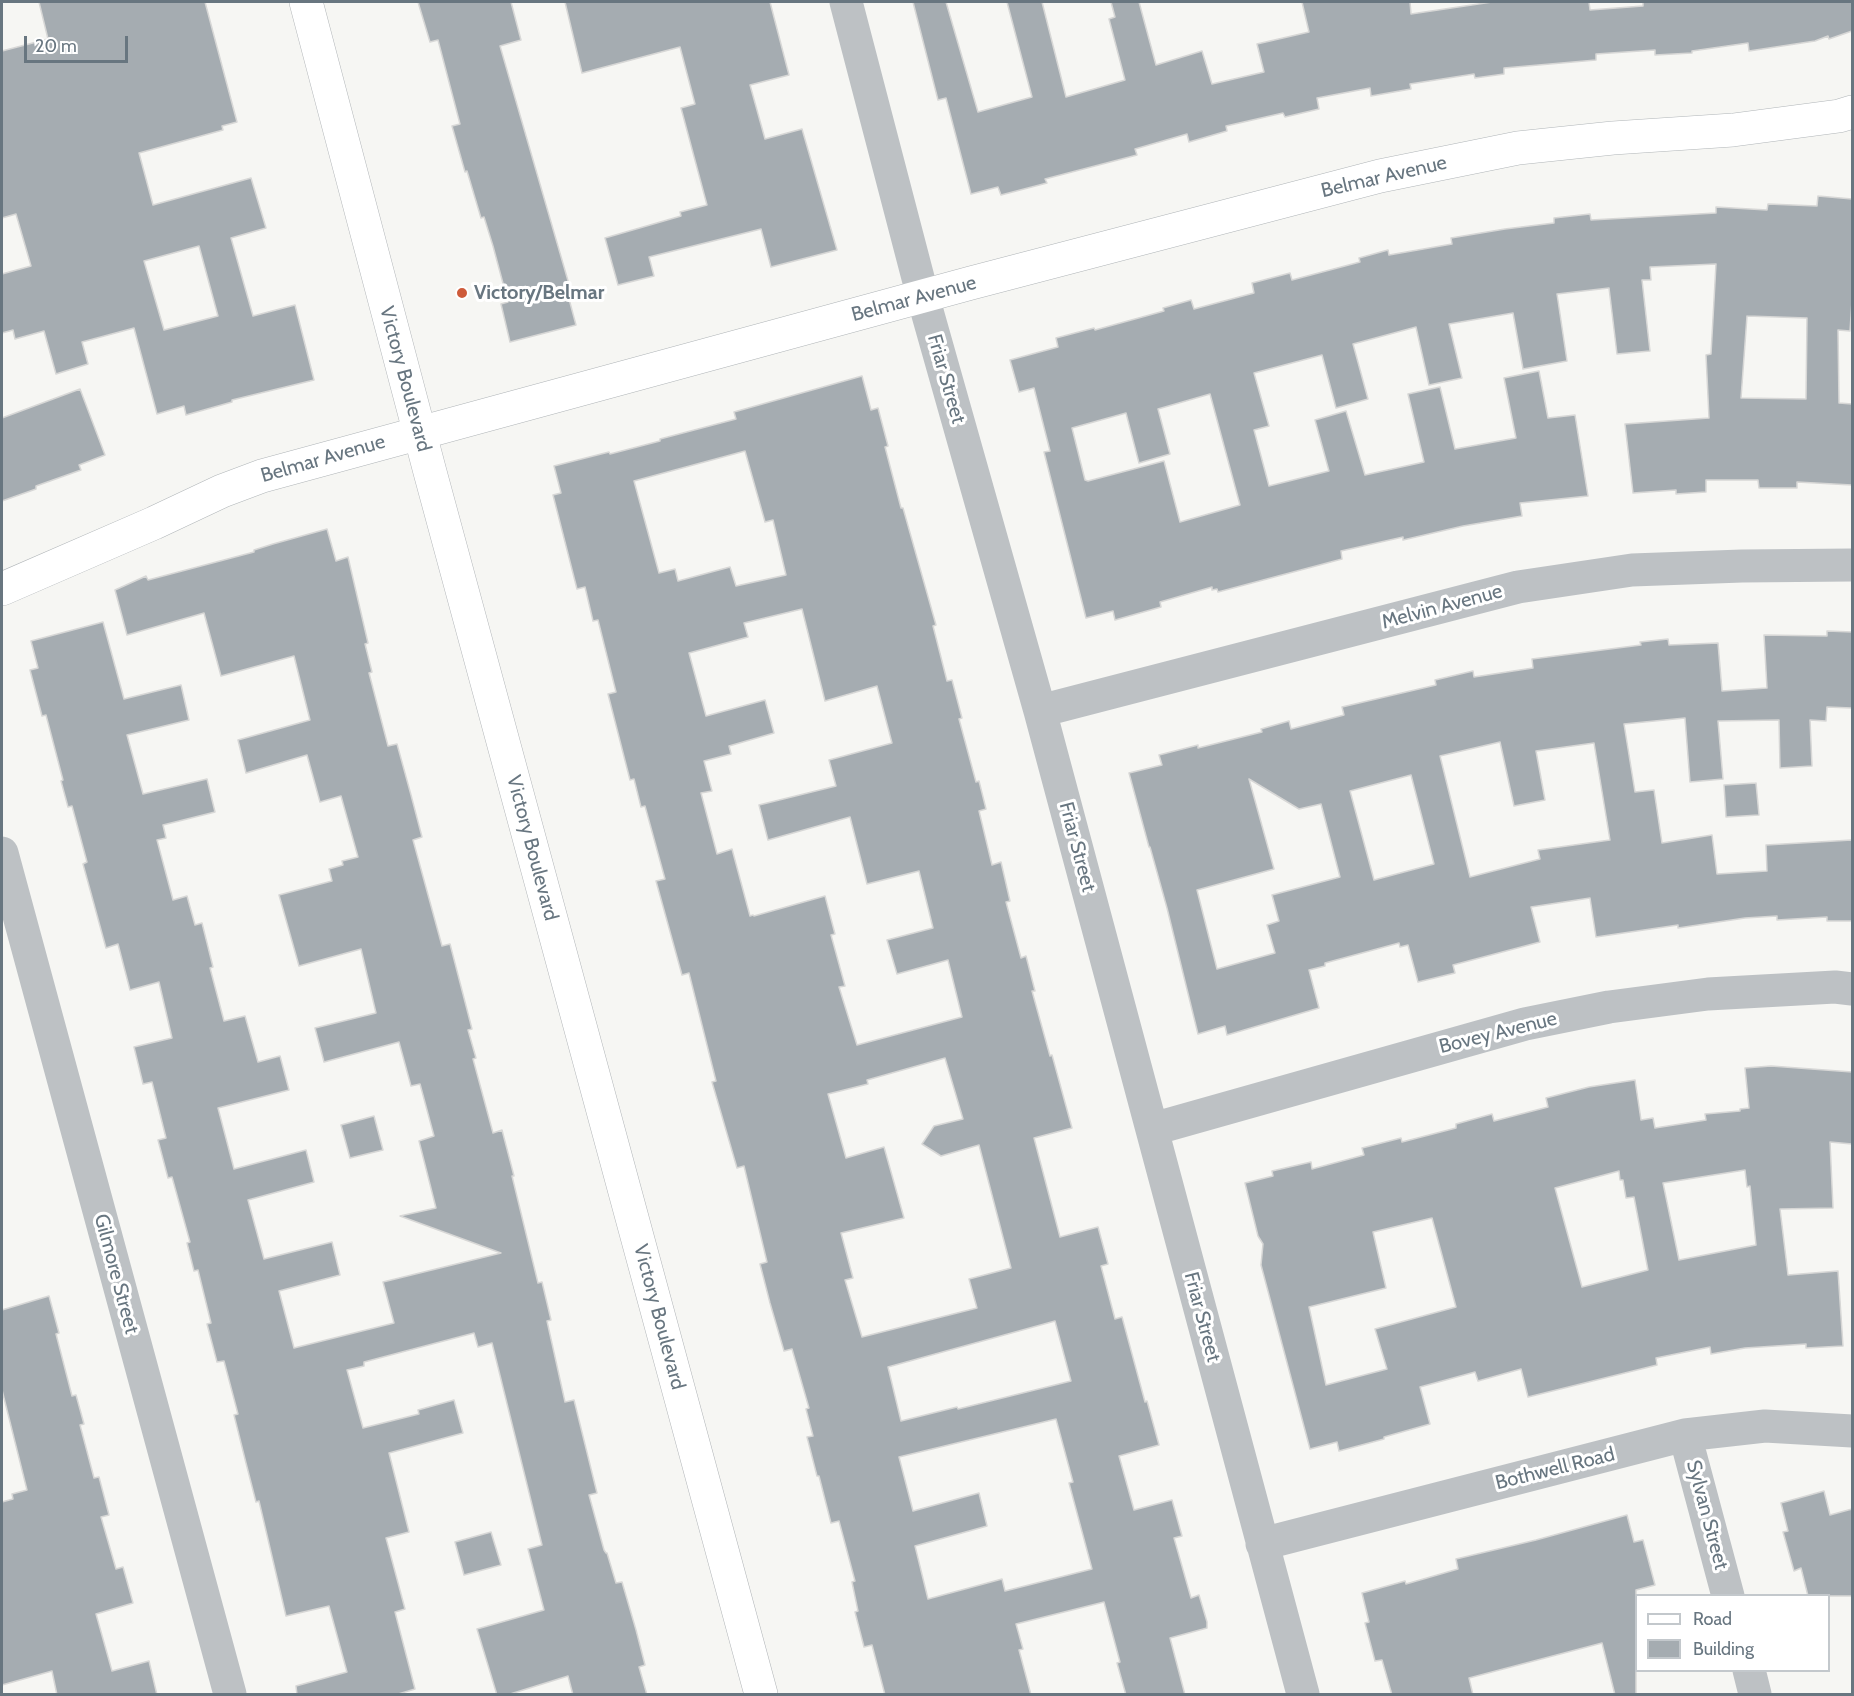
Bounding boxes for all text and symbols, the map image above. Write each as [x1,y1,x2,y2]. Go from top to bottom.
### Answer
scale bar [27,24,130,62]
text: 20 m [35,35,77,57]
street label: Belmar Avenue [1319,151,1449,203]
street label: Belmar Avenue [849,271,979,327]
place label: Victory/Belmar [474,281,604,305]
marker: Victory/Belmar [455,286,469,300]
street label: Victory Boulevard [374,304,436,454]
street label: Friar Street [922,332,970,426]
street label: Belmar Avenue [258,430,388,488]
street label: Melvin Avenue [1379,579,1505,635]
street label: Victory Boulevard [501,773,563,923]
street label: Friar Street [1054,799,1100,895]
street label: Bovey Avenue [1437,1007,1559,1059]
street label: Gilmore Street [88,1211,144,1337]
street label: Victory Boulevard [628,1242,690,1392]
street label: Friar Street [1179,1269,1225,1365]
street label: Bothwell Road [1493,1443,1617,1495]
street label: Sylvan Street [1681,1458,1733,1572]
legend [1635,1594,1830,1672]
text: Road [1693,1608,1732,1630]
text: Building [1693,1638,1754,1660]

